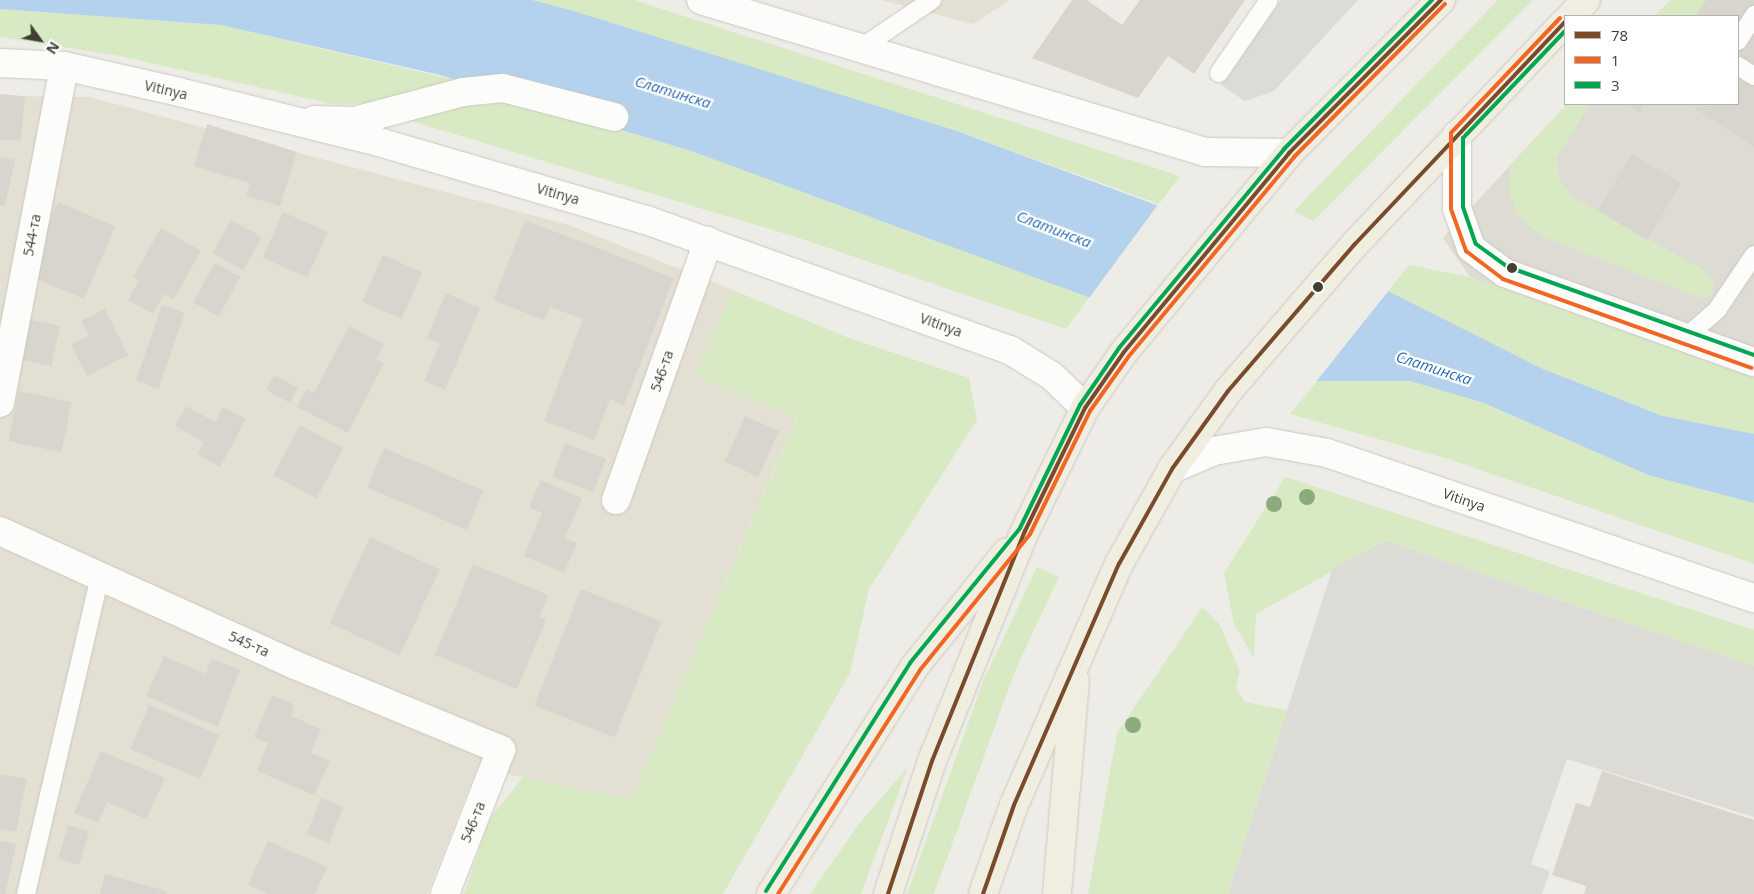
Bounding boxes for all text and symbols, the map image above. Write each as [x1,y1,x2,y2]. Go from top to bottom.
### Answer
north arrow [15,15,65,65]
legend [1564,15,1739,105]
text: 78 [1611,25,1628,45]
text: N [42,38,64,58]
text: 1 [1611,50,1620,70]
water label: Слатинска [633,72,713,112]
text: 3 [1611,75,1620,95]
street label: Vitinya [143,77,189,103]
street label: Vitinya [535,180,581,208]
water label: Слатинска [1014,207,1094,251]
street label: 544-та [20,212,44,258]
unlabelled marker [1507,263,1517,273]
unlabelled marker [1313,282,1323,292]
street label: Vitinya [918,310,964,340]
water label: Слатинска [1394,347,1474,389]
street label: 546-та [647,348,677,394]
street label: Vitinya [1441,485,1487,515]
street label: 545-та [226,628,272,660]
street label: 546-та [457,799,489,845]

